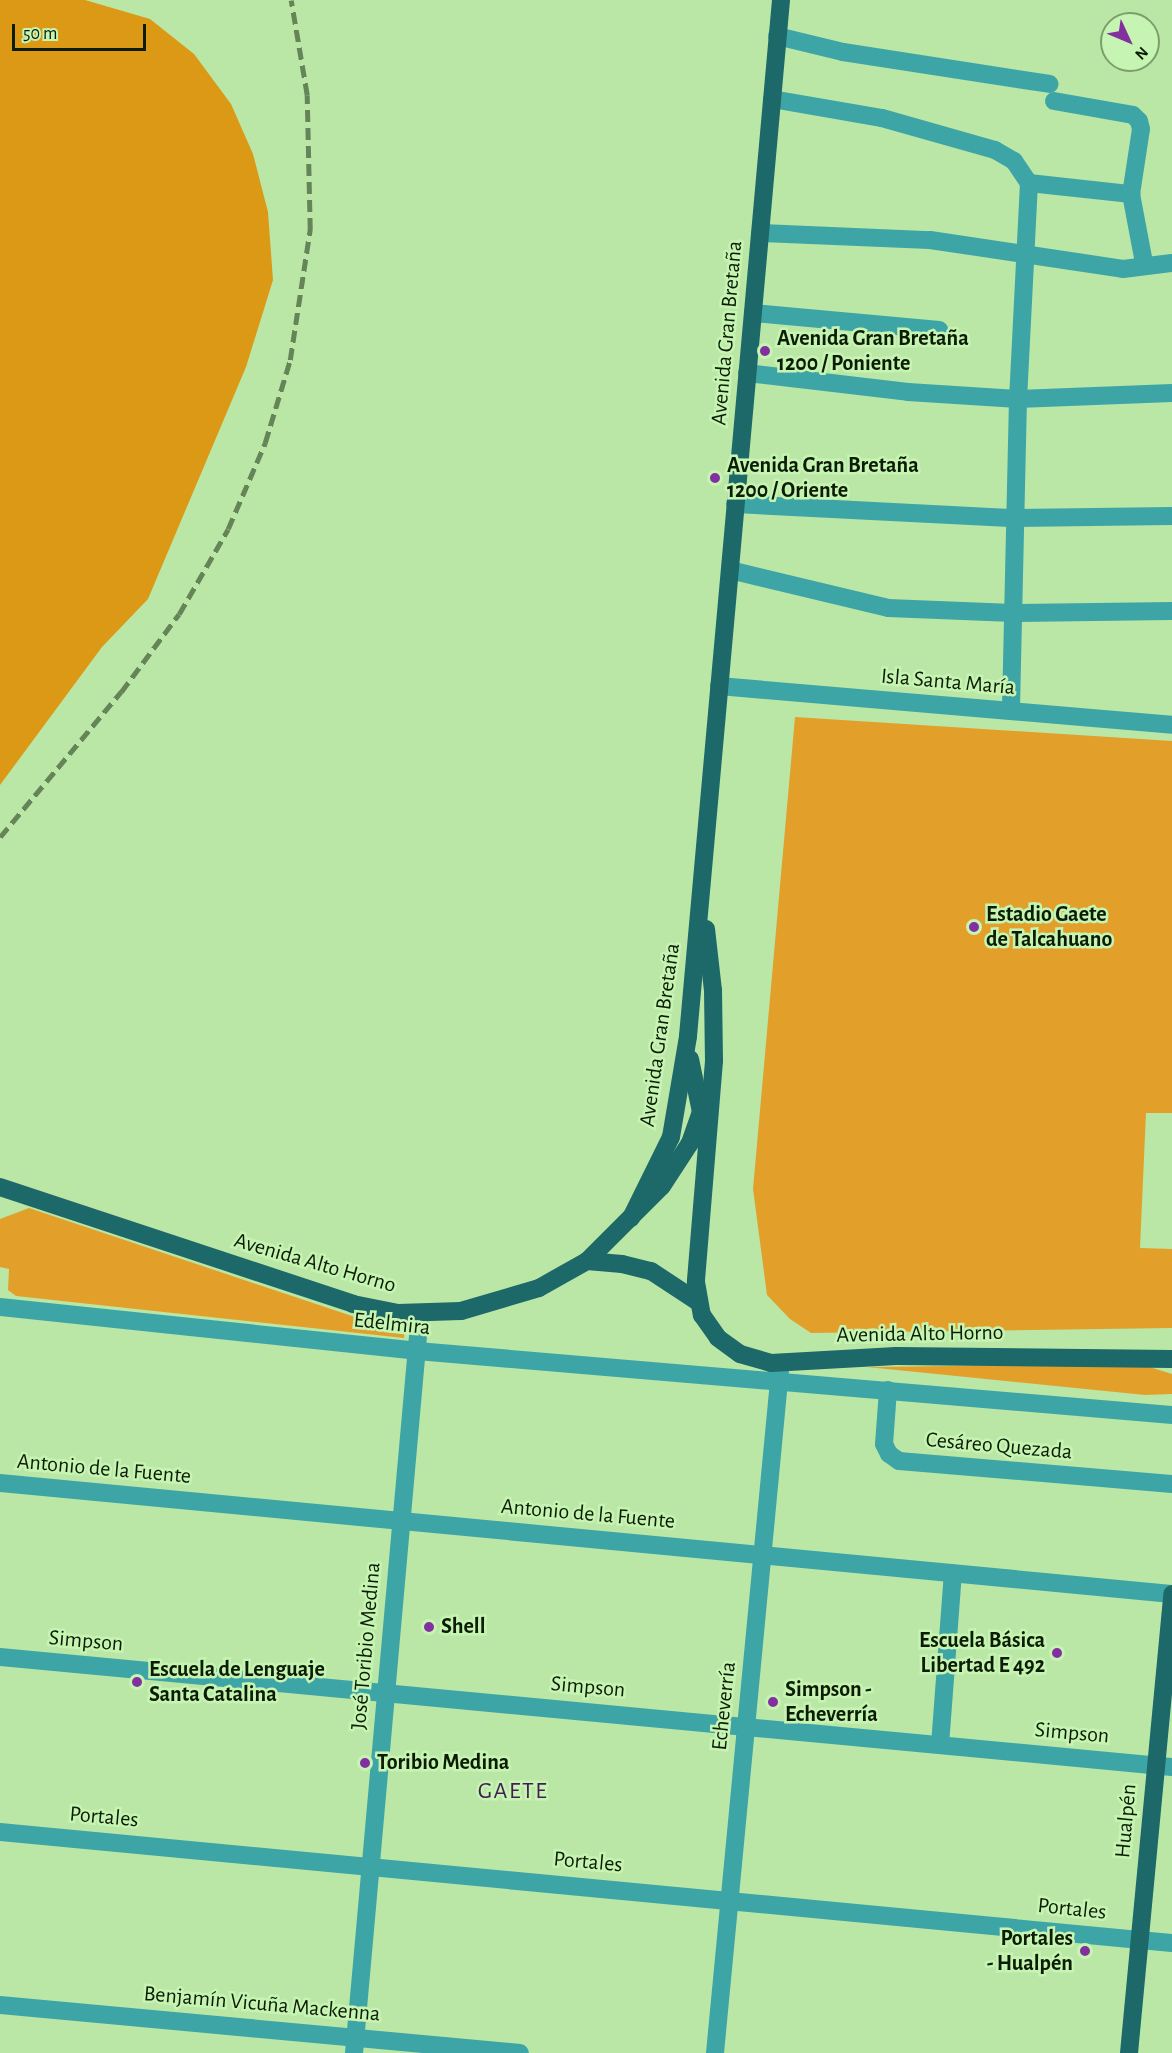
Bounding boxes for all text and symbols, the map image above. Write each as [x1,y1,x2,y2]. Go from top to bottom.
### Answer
scale bar [15,12,148,50]
north arrow [1100,12,1160,72]
text: 50 m [23,25,57,43]
text: N [1132,44,1151,63]
street label: Avenida Gran Bretaña [706,240,748,426]
place label: Avenida Gran Bretaña 1200 / Poniente [777,325,969,376]
marker: Avenida Gran Bretaña 1200 / Poniente [758,344,772,358]
place label: Avenida Gran Bretaña 1200 / Oriente [727,452,919,504]
marker: Avenida Gran Bretaña 1200 / Oriente [708,471,722,485]
street label: Isla Santa María [880,663,1016,701]
place label: Estadio Gaete de Talcahuano [986,901,1112,952]
marker: Estadio Gaete de Talcahuano [967,920,981,934]
street label: Avenida Gran Bretaña [634,941,686,1129]
street label: Avenida Alto Horno [231,1227,399,1299]
street label: Edelmira [352,1307,432,1341]
street label: Avenida Alto Horno [836,1319,1004,1349]
street label: Cesáreo Quezada [925,1426,1073,1466]
street label: Antonio de la Fuente [16,1448,192,1490]
street label: Antonio de la Fuente [500,1493,676,1535]
street label: José Toribio Medina [346,1561,386,1731]
place label: Shell [441,1614,485,1640]
marker: Shell [422,1620,436,1634]
street label: Simpson [48,1625,124,1657]
place label: Escuela Básica Libertad E 492 [919,1627,1045,1678]
marker: Escuela Básica Libertad E 492 [1050,1646,1064,1660]
place label: Escuela de Lenguaje Santa Catalina [149,1656,325,1708]
street label: Echeverría [706,1660,742,1752]
street label: Simpson [550,1671,626,1703]
marker: Escuela de Lenguaje Santa Catalina [130,1675,144,1689]
place label: Simpson - Echeverría [785,1676,878,1728]
marker: Simpson - Echeverría [766,1695,780,1709]
street label: Simpson [1034,1717,1110,1749]
place label: Toribio Medina [377,1750,509,1776]
marker: Toribio Medina [358,1756,372,1770]
district label: GAETE [478,1778,548,1806]
street label: Hualpén [1110,1783,1142,1859]
street label: Portales [68,1801,140,1833]
street label: Portales [552,1846,624,1878]
street label: Portales [1036,1892,1108,1926]
place label: Portales - Hualpén [987,1925,1073,1976]
marker: Portales - Hualpén [1078,1944,1092,1958]
street label: Benjamín Vicuña Mackenna [143,1981,381,2027]

